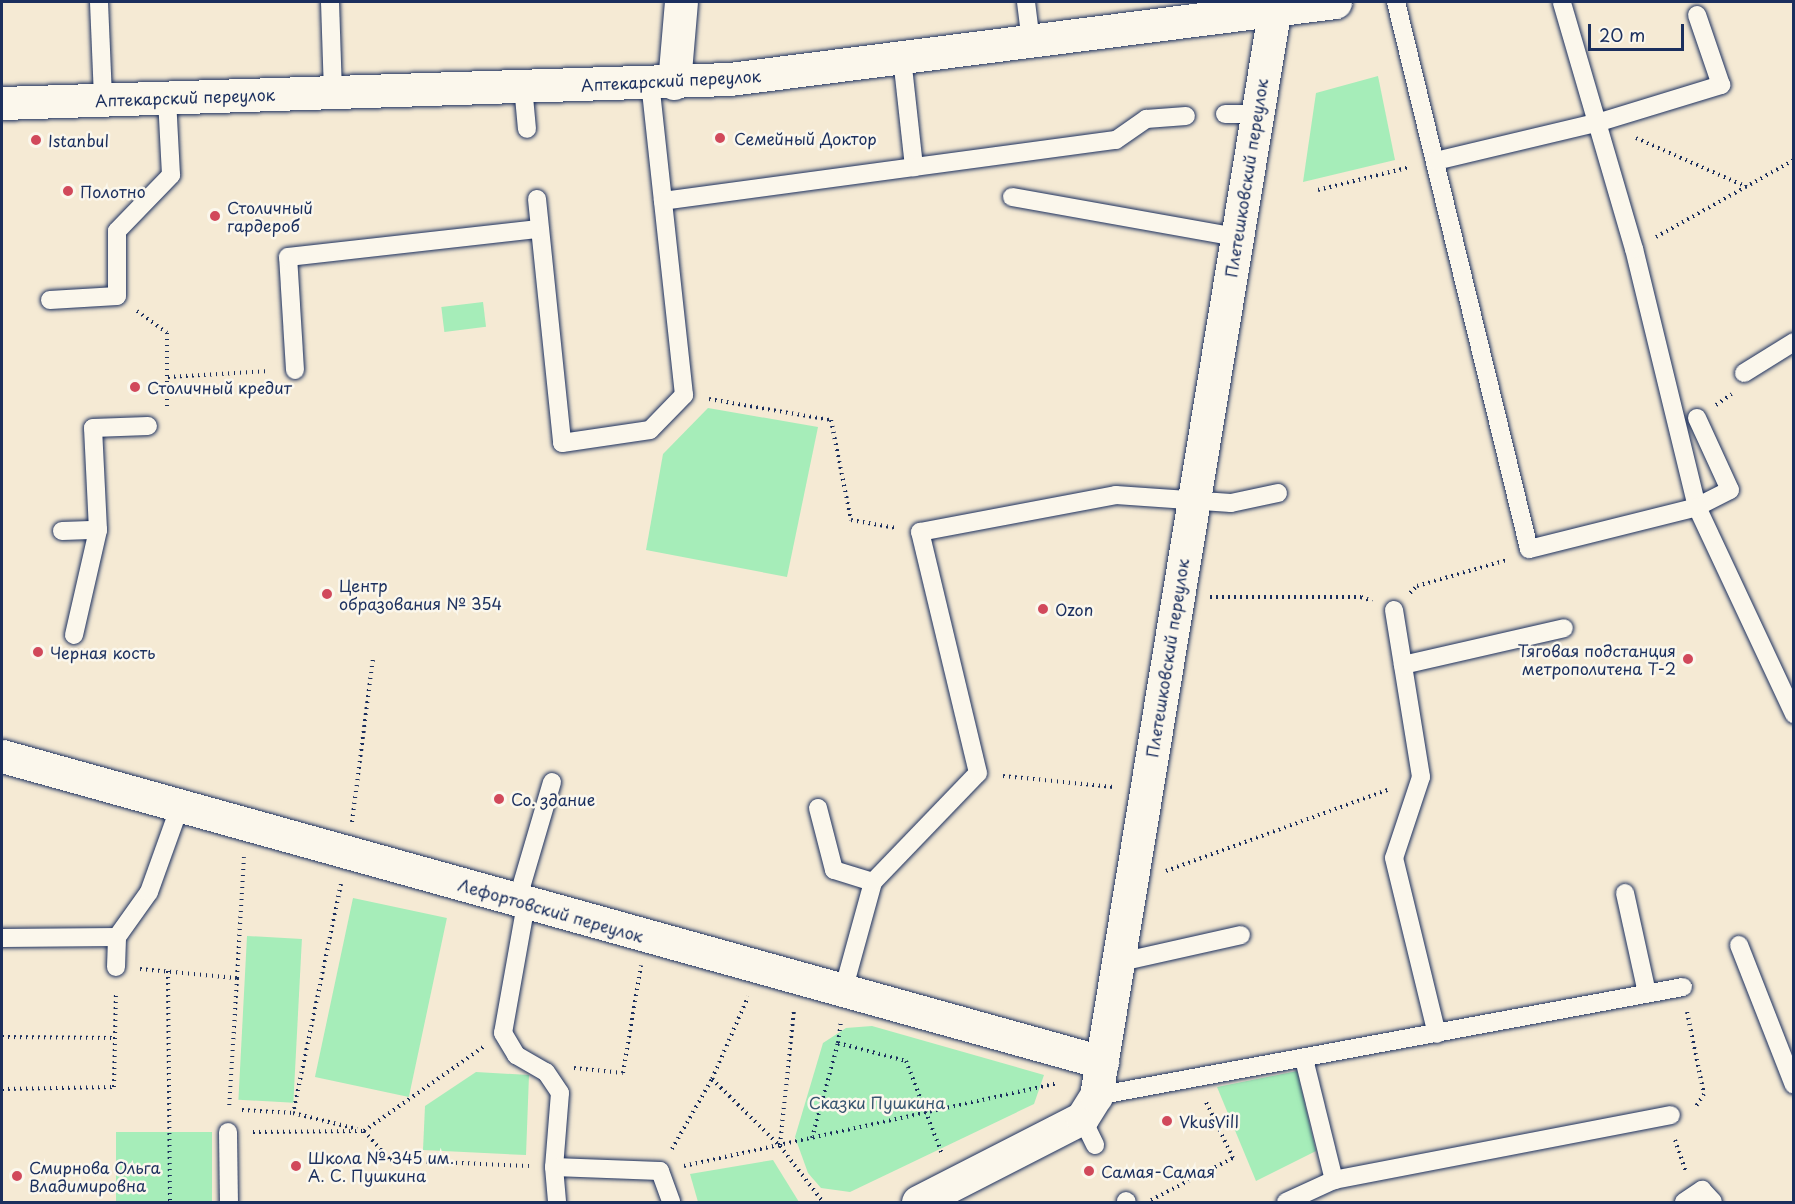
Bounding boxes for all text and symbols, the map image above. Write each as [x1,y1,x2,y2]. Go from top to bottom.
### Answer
scale bar [1591,12,1687,50]
text: 20 m [1599,21,1645,48]
street label: Аптекарский переулок [581,66,761,94]
street label: Плетешковский переулок [1221,77,1271,279]
street label: Аптекарский переулок [95,84,275,110]
place label: Семейный Доктор [734,128,877,148]
marker: Семейный Доктор [711,129,729,147]
place label: Istanbul [48,130,109,150]
marker: Istanbul [29,133,43,147]
place label: Полотно [80,181,146,201]
marker: Полотно [61,184,75,198]
place label: Столичный гардероб [227,197,313,235]
marker: Столичный гардероб [208,209,222,223]
place label: Столичный кредит [147,377,292,397]
marker: Столичный кредит [128,380,142,394]
street label: Плетешковский переулок [1142,557,1192,759]
place label: Центр образования № 354 [339,575,502,613]
marker: Центр образования № 354 [320,587,334,601]
place label: Ozon [1055,599,1093,619]
marker: Ozon [1036,602,1050,616]
place label: Тяговая подстанция метрополитена Т-2 [1517,640,1676,678]
place label: Черная кость [50,642,156,662]
marker: Черная кость [31,645,45,659]
marker: Тяговая подстанция метрополитена Т-2 [1681,652,1695,666]
place label: Со. здание [511,789,595,809]
marker: Со. здание [492,792,506,806]
street label: Лефортовский переулок [456,874,646,946]
park label: Сказки Пушкина [808,1092,946,1112]
place label: VkusVill [1179,1111,1239,1131]
marker: VkusVill [1160,1114,1174,1128]
place label: Школа № 345 им. А. С. Пушкина [308,1147,455,1185]
place label: Смирнова Ольга Владимировна [29,1157,161,1195]
marker: Школа № 345 им. А. С. Пушкина [289,1159,303,1173]
place label: Самая-Самая [1101,1161,1215,1181]
marker: Самая-Самая [1082,1164,1096,1178]
marker: Смирнова Ольга Владимировна [10,1169,24,1183]

